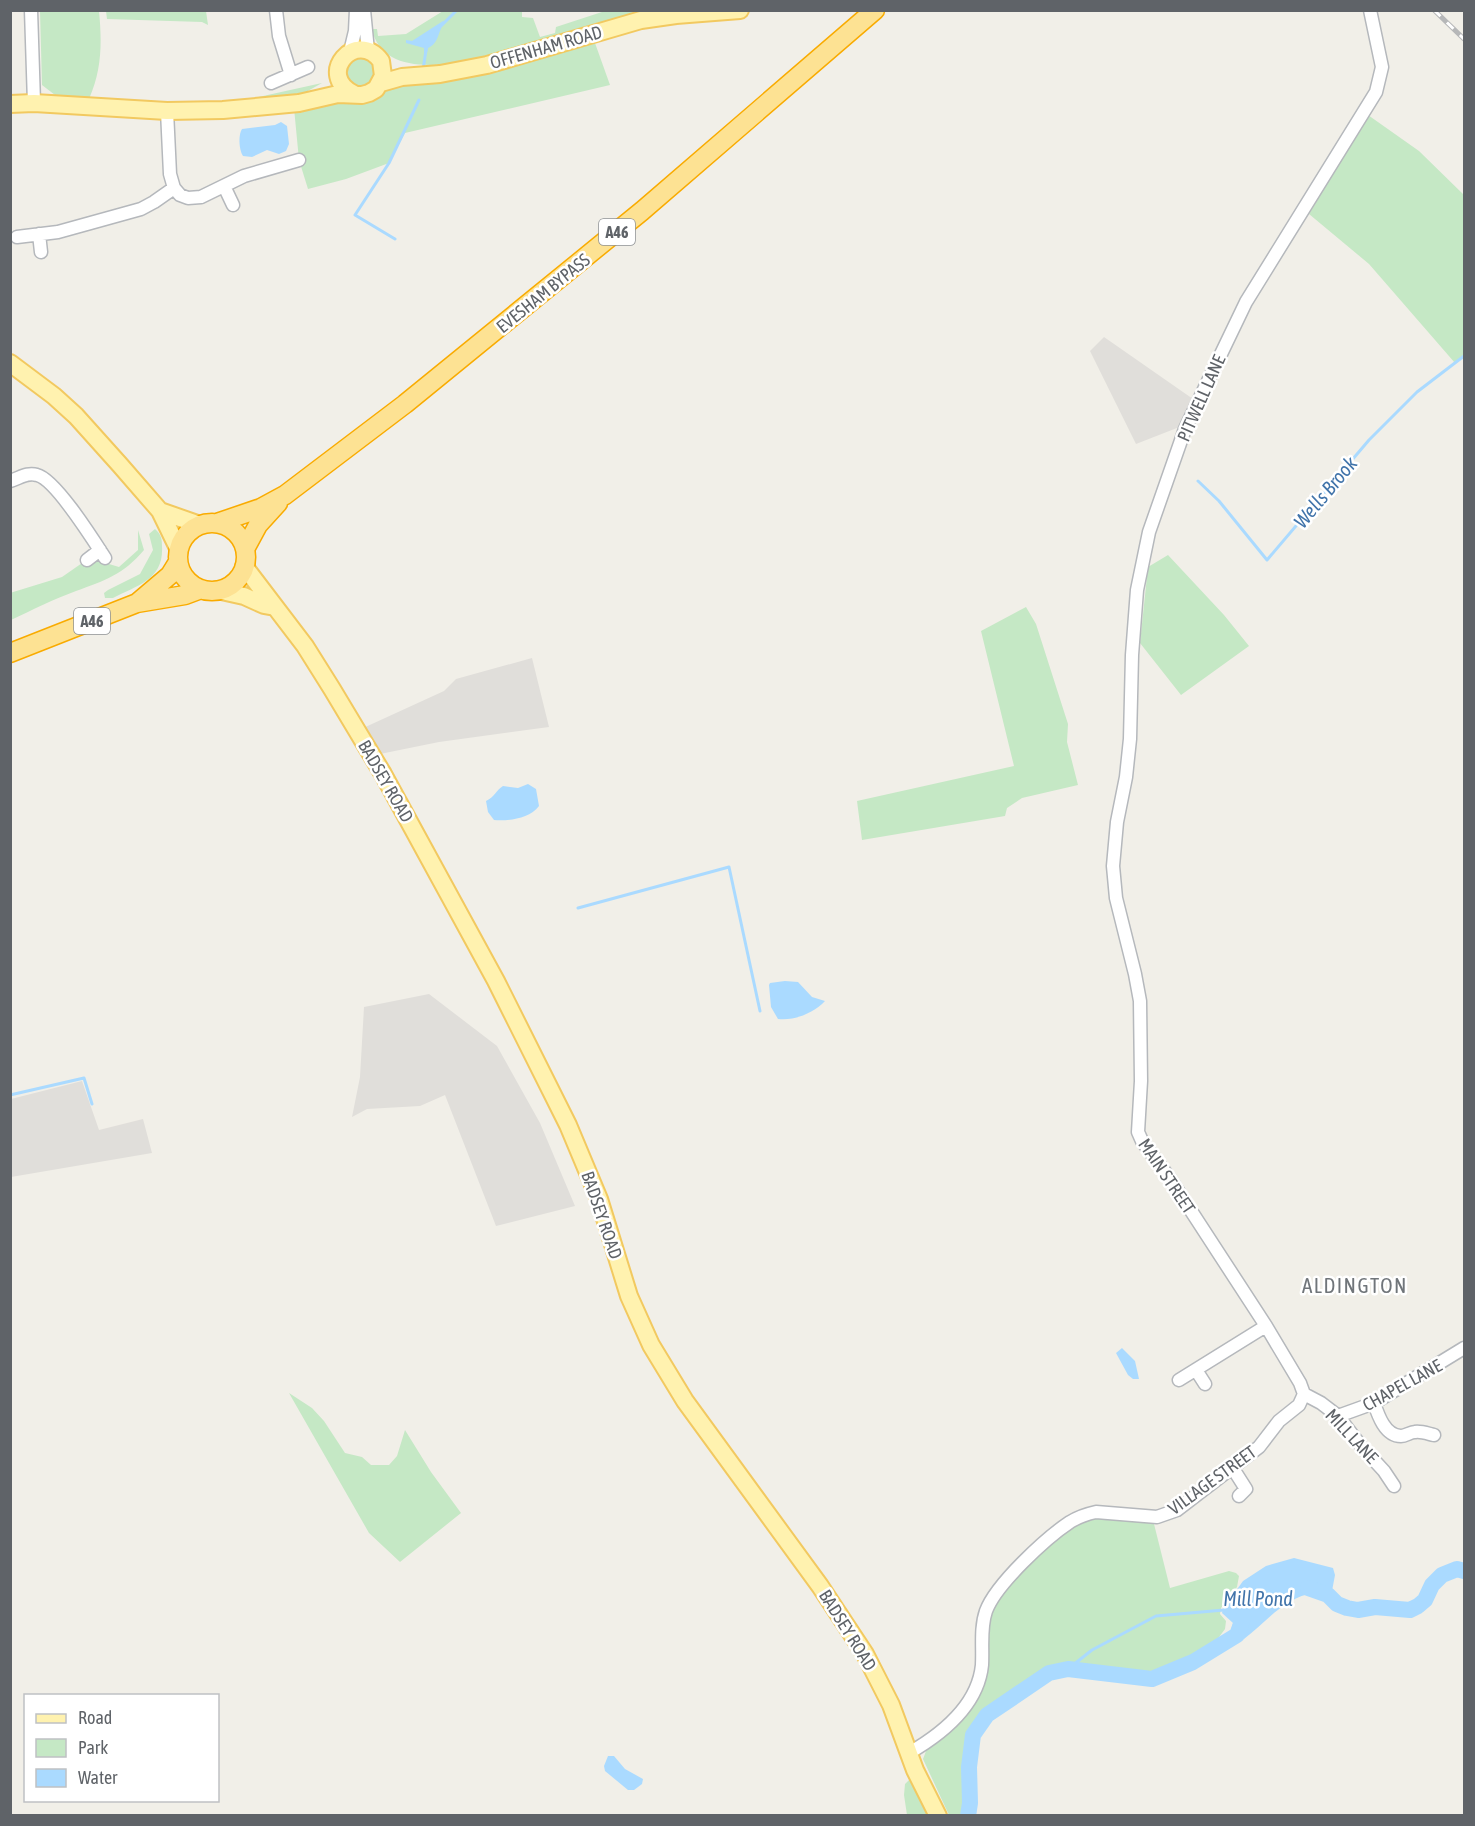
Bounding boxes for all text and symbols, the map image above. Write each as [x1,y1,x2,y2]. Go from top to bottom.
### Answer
street label: OFFENHAM ROAD [488,21,604,73]
road number: A46 [599,219,635,245]
street label: EVESHAM BYPASS [492,249,594,337]
street label: PITWELL LANE [1173,351,1230,445]
water label: Wells Brook [1289,452,1361,532]
road number: A46 [74,608,110,634]
street label: BADSEY ROAD [354,736,418,826]
street label: MAIN STREET [1134,1134,1200,1218]
street label: BADSEY ROAD [577,1168,627,1262]
district label: ALDINGTON [1302,1273,1408,1297]
street label: CHAPEL LANE [1359,1354,1446,1415]
street label: MILL LANE [1321,1404,1383,1468]
street label: VILLAGE STREET [1164,1441,1260,1519]
street label: BADSEY ROAD [815,1586,881,1674]
water label: Mill Pond [1223,1587,1293,1610]
legend [24,1694,219,1802]
text: Road [78,1707,112,1728]
text: Park [78,1737,108,1758]
text: Water [78,1767,118,1788]

